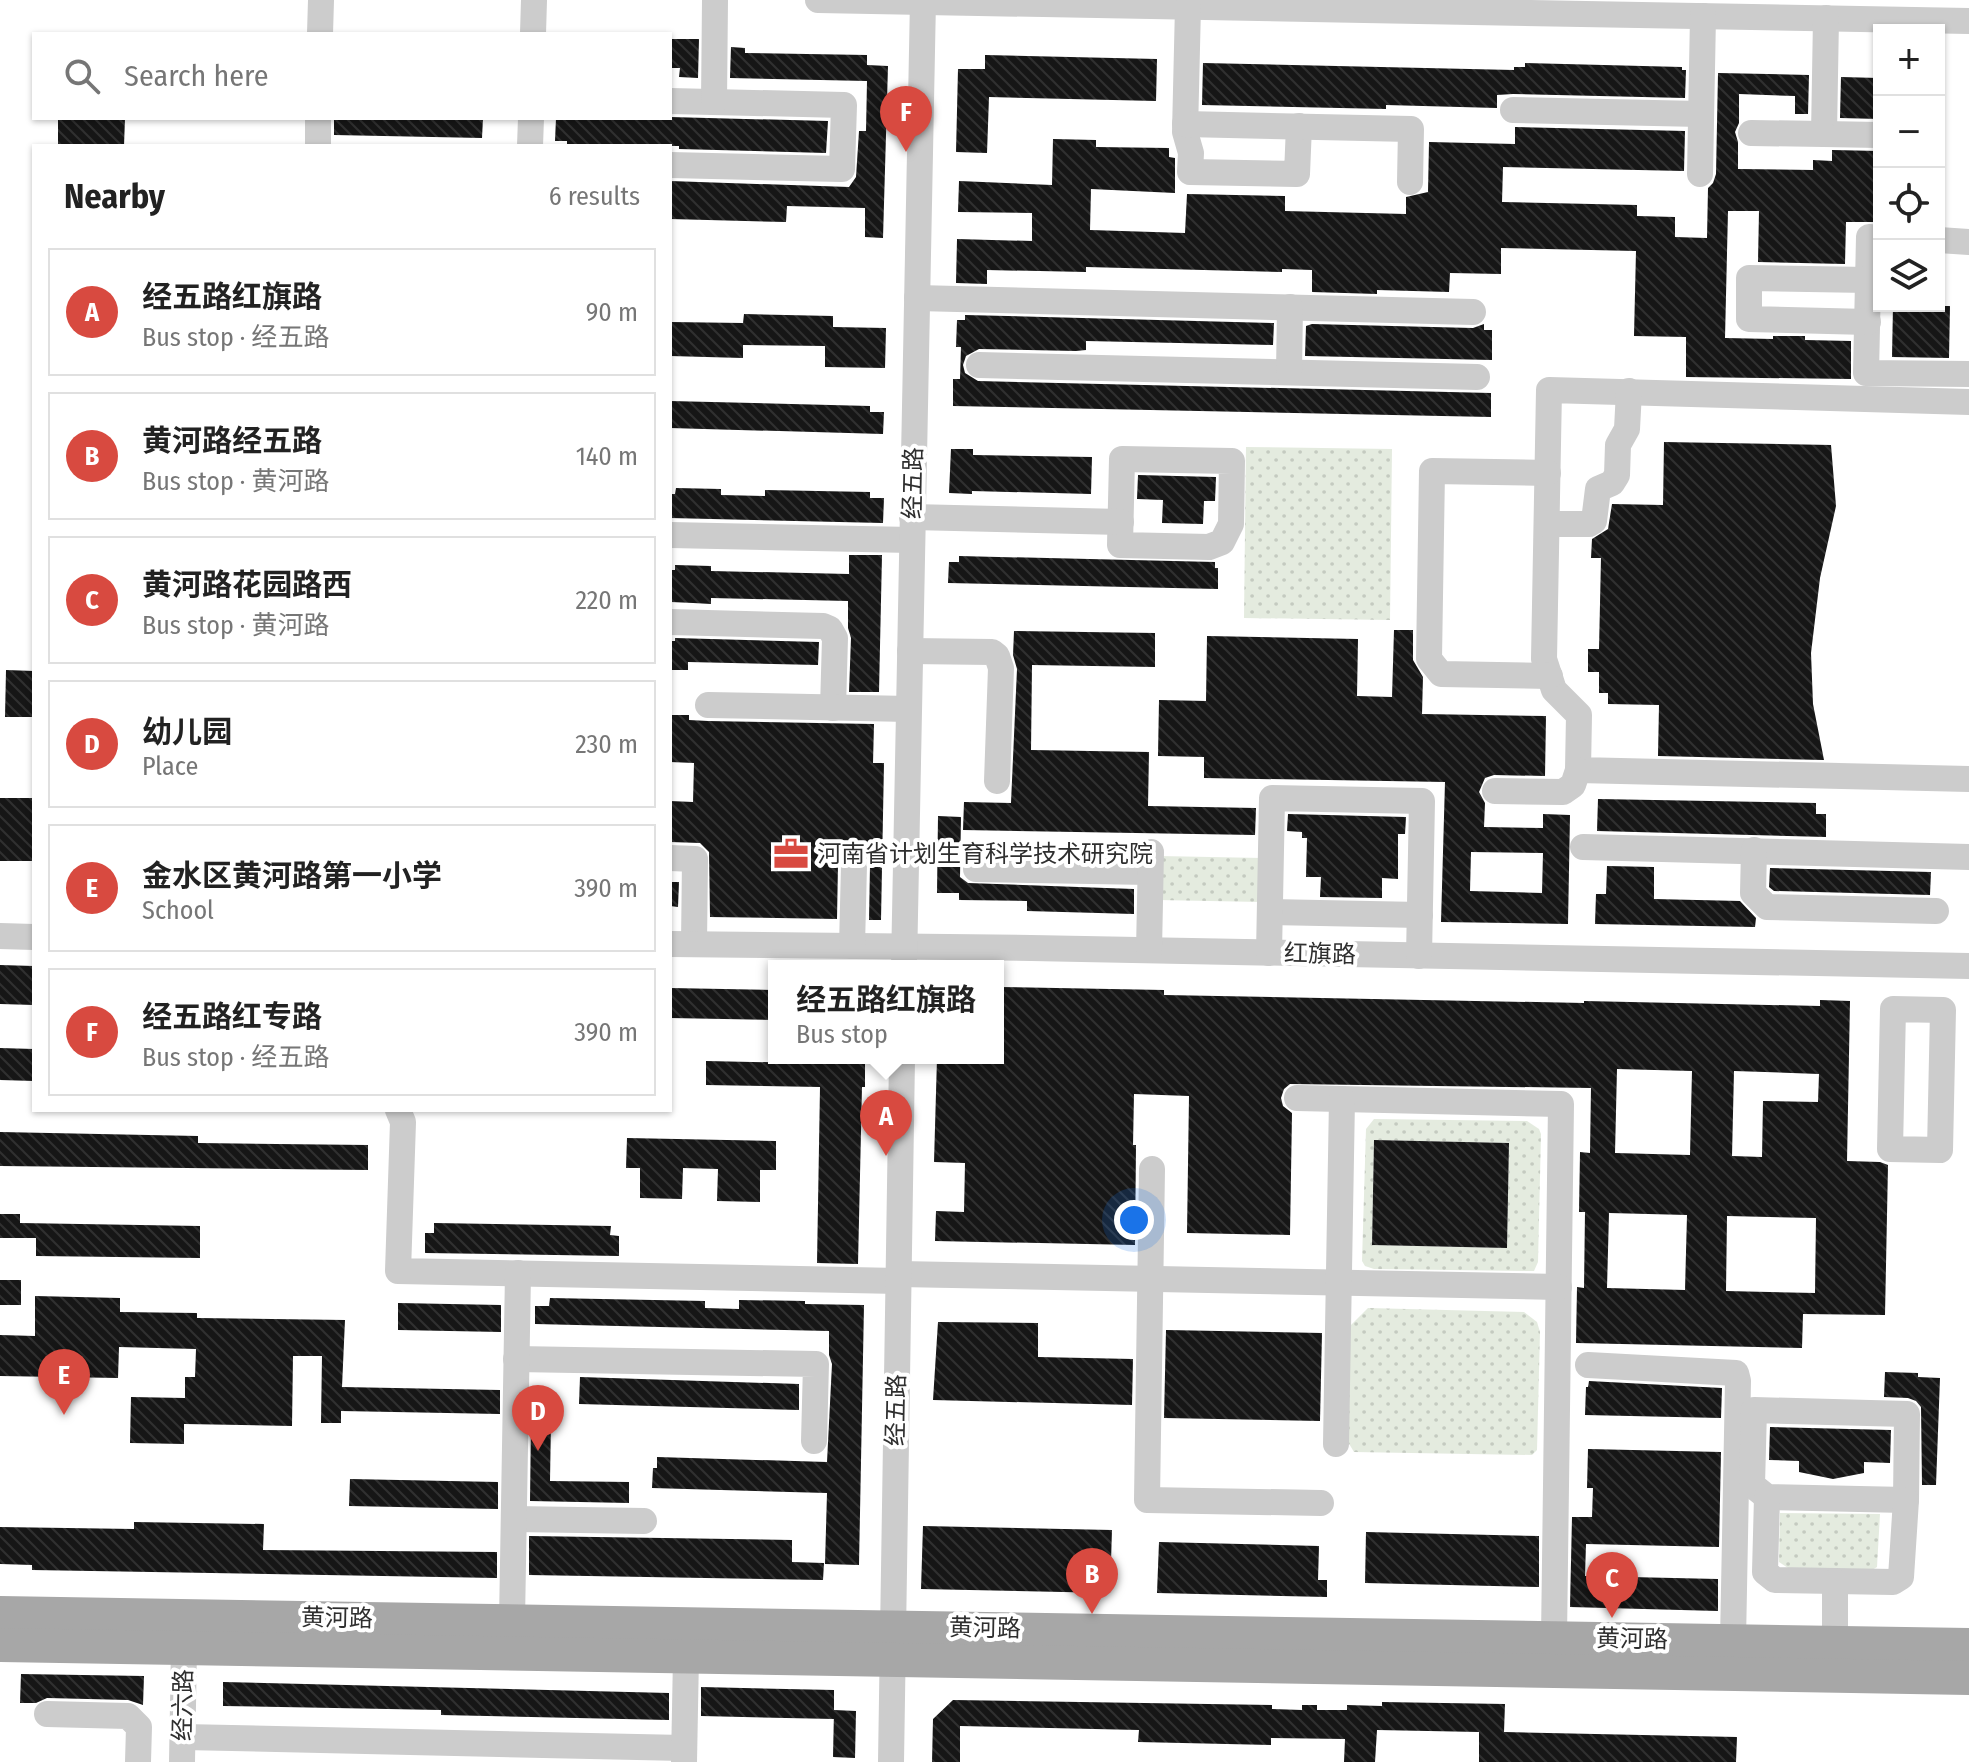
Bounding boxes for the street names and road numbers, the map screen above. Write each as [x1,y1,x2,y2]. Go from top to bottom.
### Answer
street label: 经五路 [898,447,928,519]
street label: 红旗路 [1284,939,1356,969]
street label: 经五路 [881,1374,911,1446]
street label: 黄河路 [301,1603,373,1633]
street label: 黄河路 [949,1613,1021,1643]
street label: 黄河路 [1596,1624,1668,1654]
street label: 经六路 [168,1669,198,1741]

